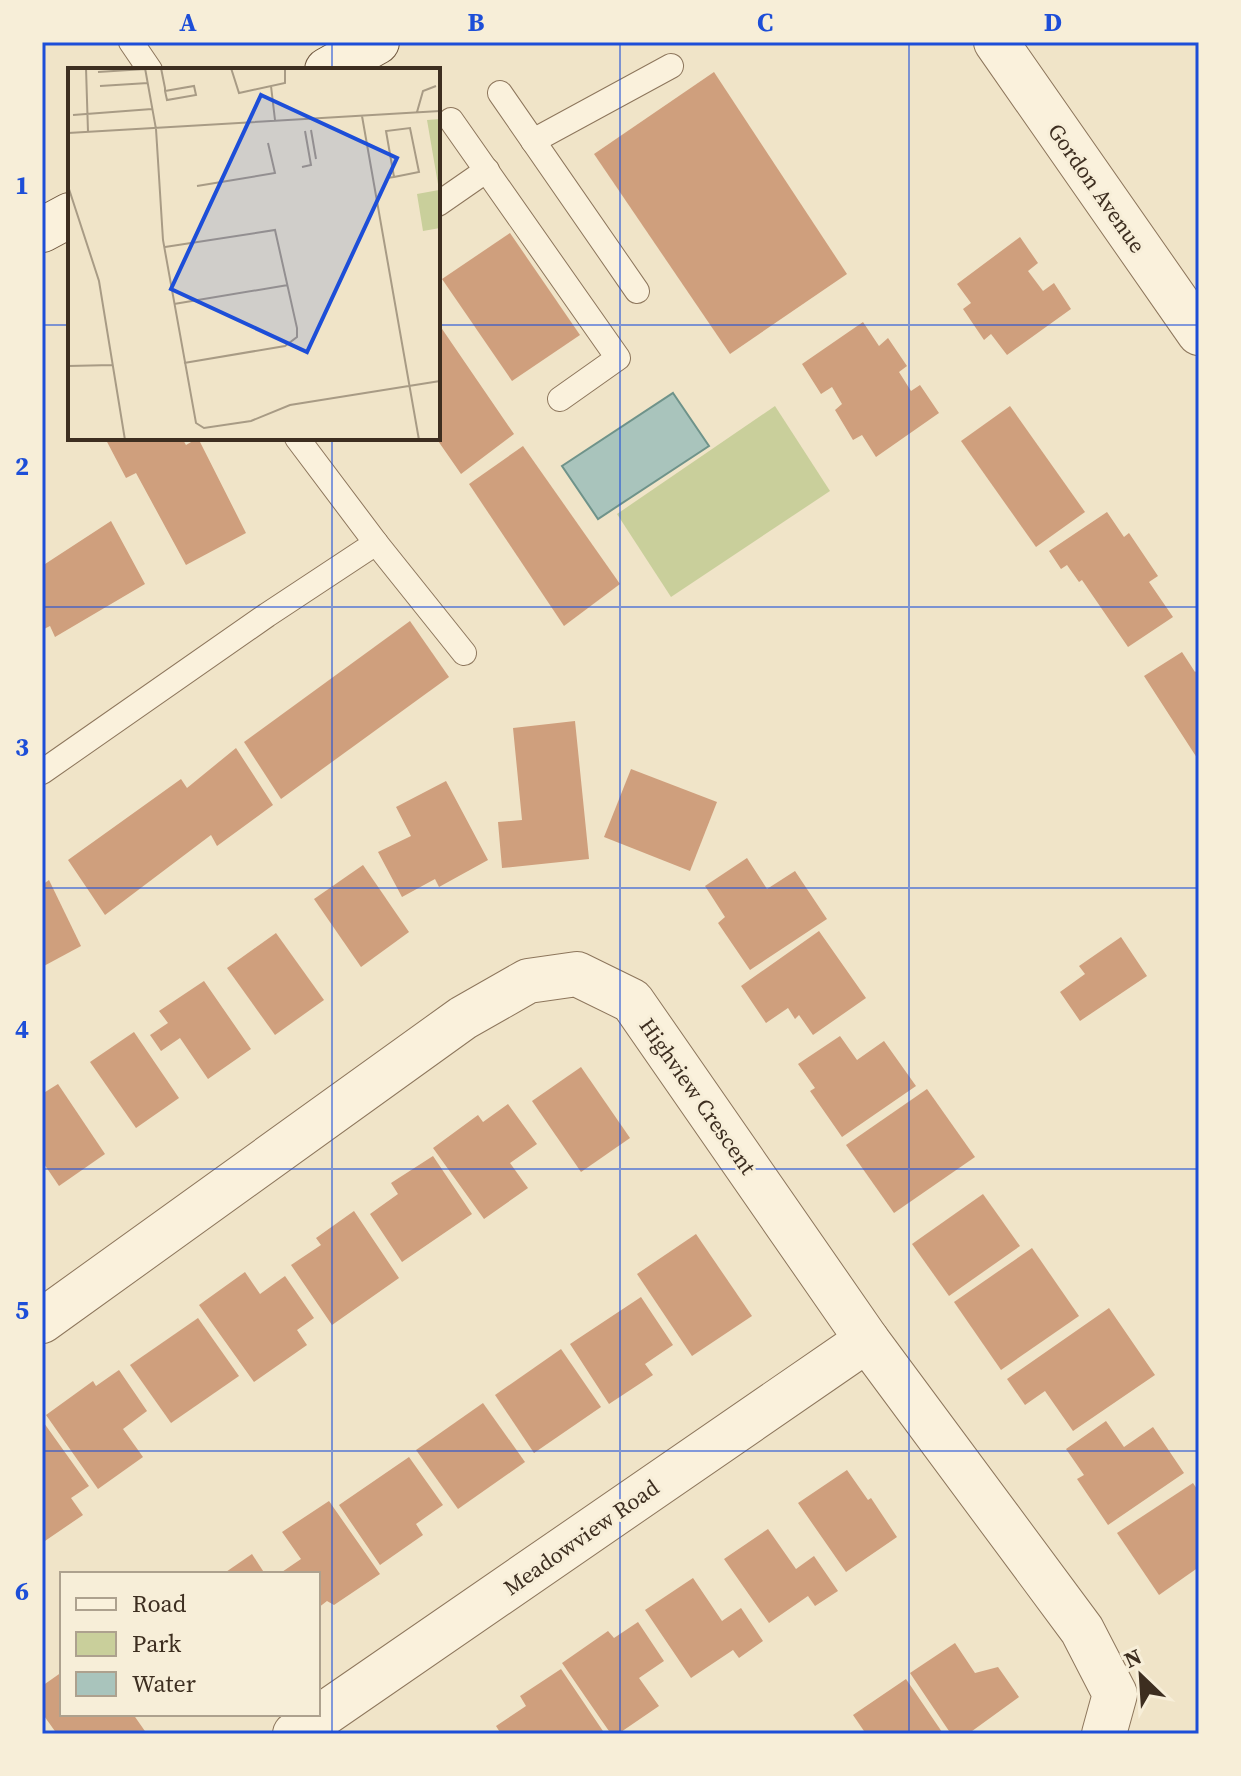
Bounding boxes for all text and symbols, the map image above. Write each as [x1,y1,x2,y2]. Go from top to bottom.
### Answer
text: A [179,4,197,40]
text: B [468,4,485,40]
text: C [757,4,773,40]
text: D [1044,4,1062,40]
inset map [68,68,440,440]
street label: Gordon Avenue [1041,117,1153,259]
text: 1 [15,167,29,203]
text: 2 [15,448,29,484]
text: 3 [15,729,29,765]
text: 4 [15,1011,29,1047]
street label: Highview Crescent [633,1012,764,1181]
text: 5 [15,1292,29,1328]
street label: Meadowview Road [497,1472,665,1602]
legend [60,1572,320,1716]
text: 6 [15,1573,29,1609]
text: Road [132,1587,187,1620]
text: Park [132,1627,182,1660]
north arrow [1101,1636,1181,1716]
text: N [1119,1641,1146,1675]
text: Water [132,1667,196,1700]

